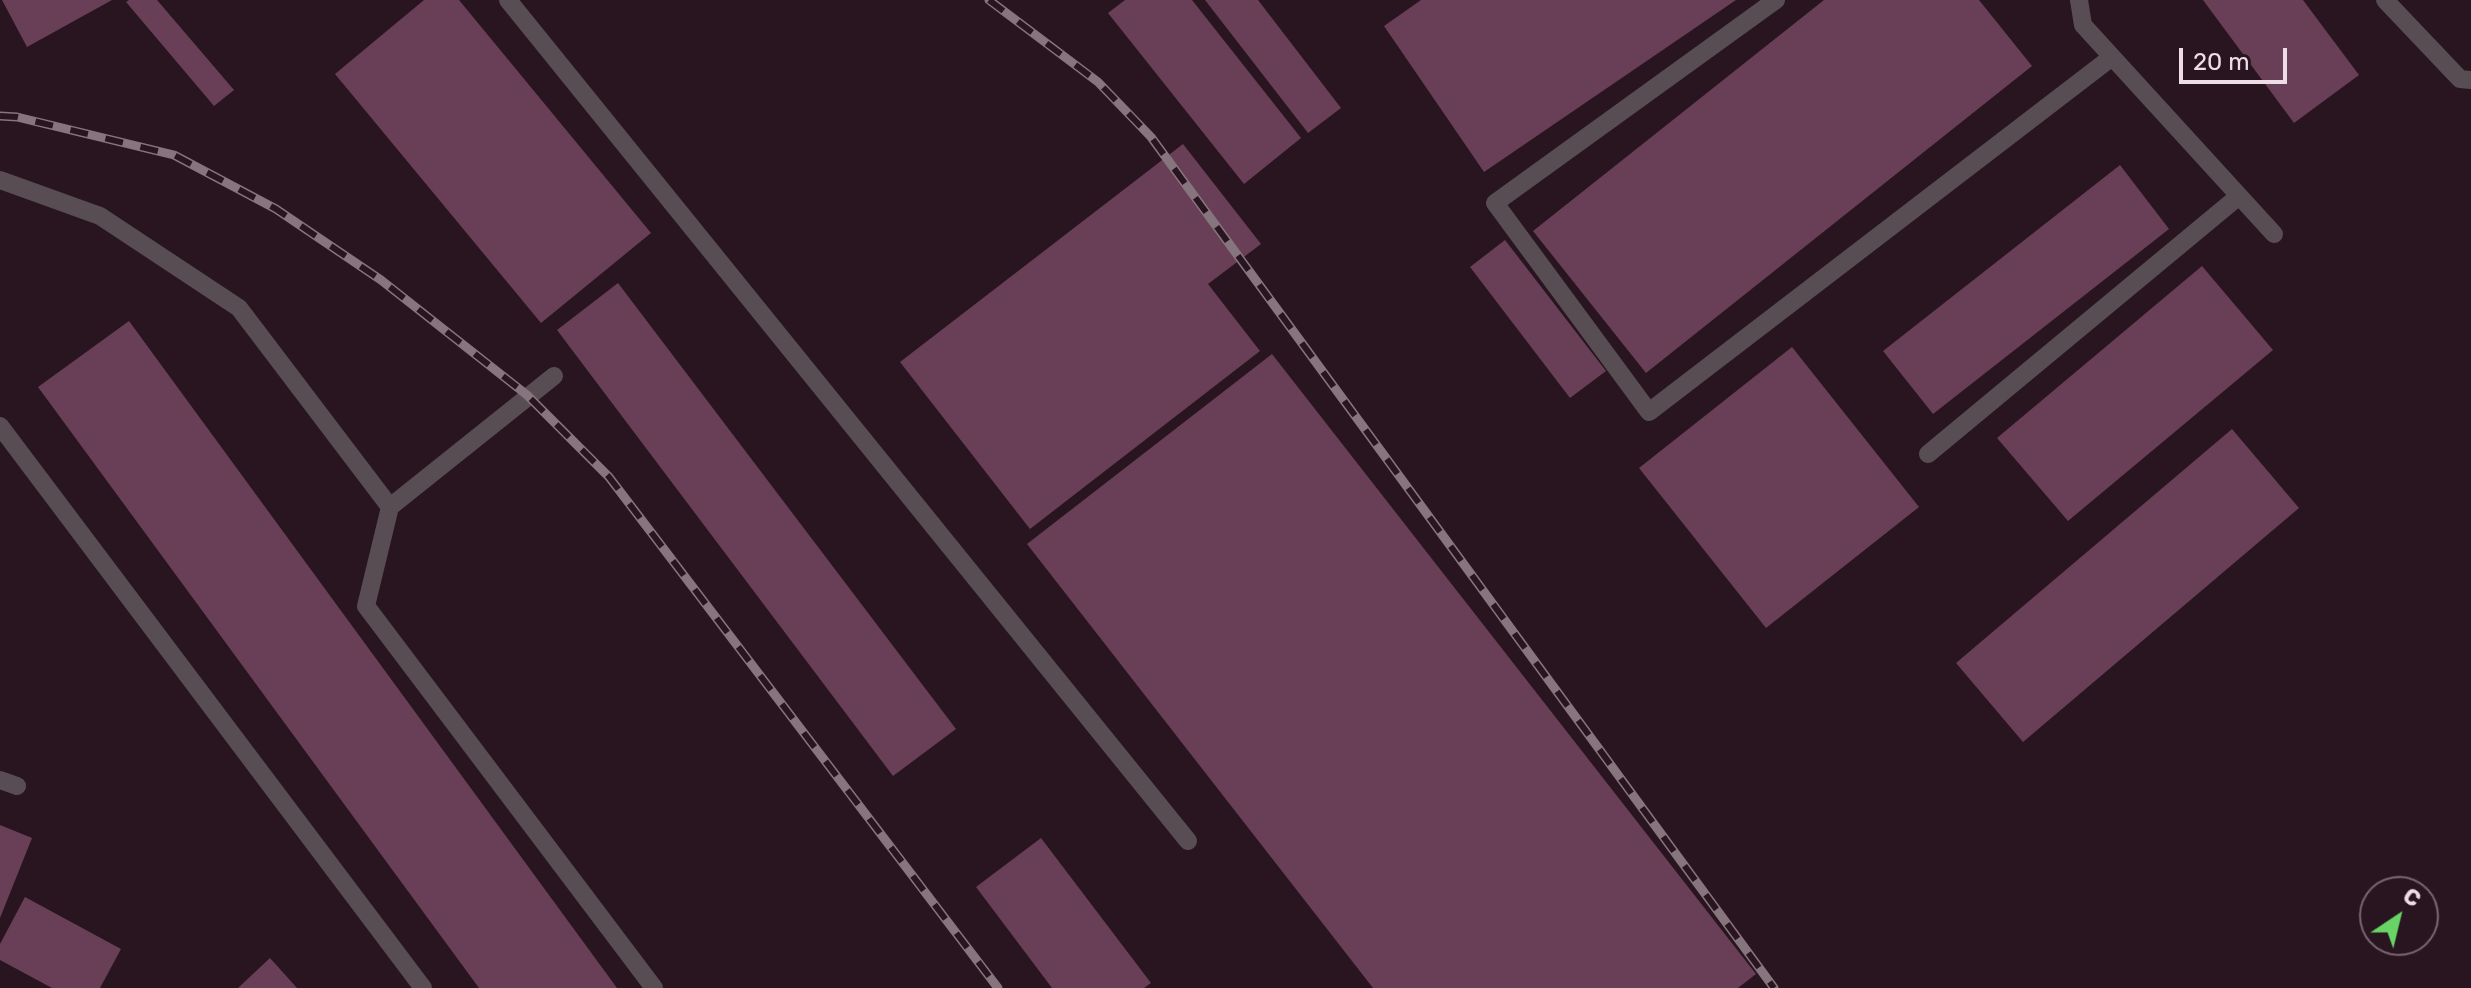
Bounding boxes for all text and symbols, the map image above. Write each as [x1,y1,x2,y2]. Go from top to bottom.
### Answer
scale bar [2183,32,2291,82]
text: 20 m [2193,48,2250,76]
north arrow [2359,876,2439,956]
text: С [2398,882,2426,913]

